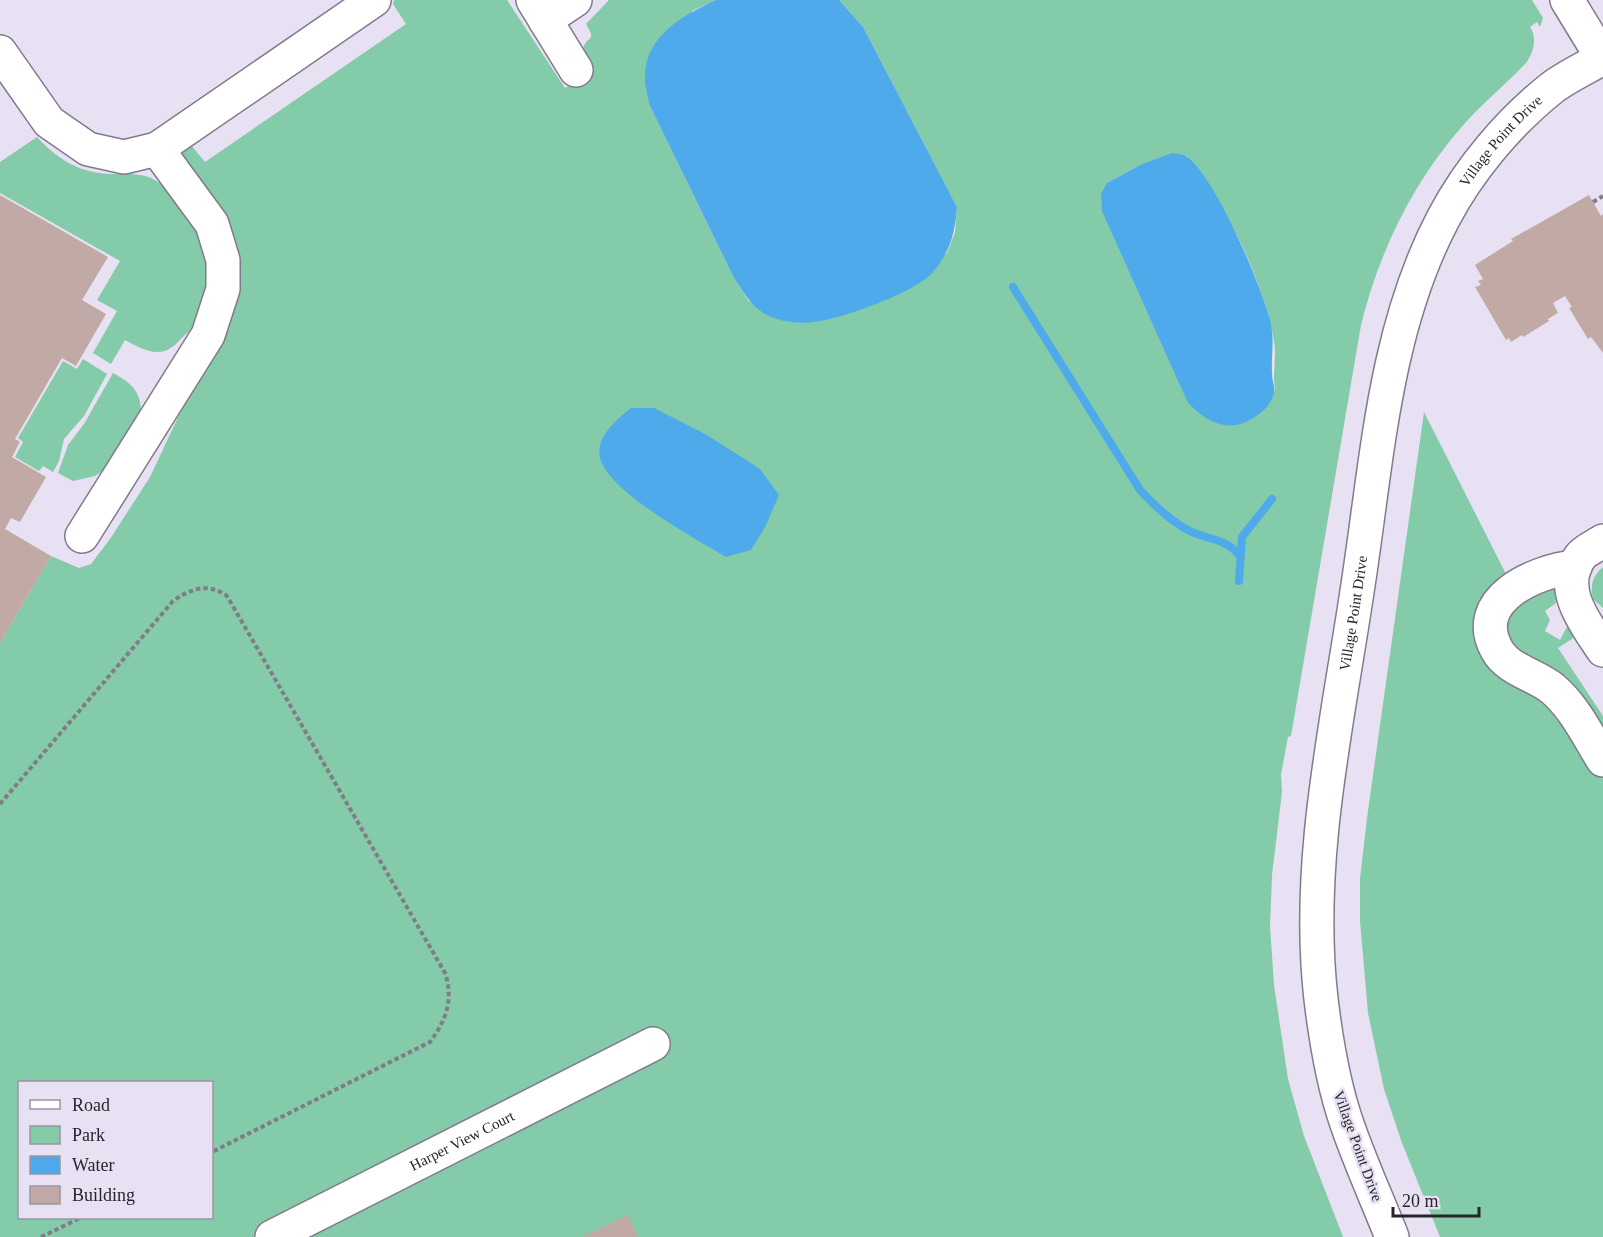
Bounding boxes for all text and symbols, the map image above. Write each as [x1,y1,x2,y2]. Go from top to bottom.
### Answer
street label: Village Point Drive [1456,92,1545,190]
street label: Village Point Drive [1336,554,1370,672]
legend [18,1081,213,1219]
street label: Village Point Drive [1331,1088,1386,1204]
text: Road [72,1095,110,1115]
street label: Harper View Court [407,1107,518,1174]
text: Park [72,1125,105,1145]
text: Water [72,1155,115,1175]
scale bar [1393,1180,1478,1218]
text: Building [72,1185,135,1205]
text: 20 m [1402,1191,1439,1211]

